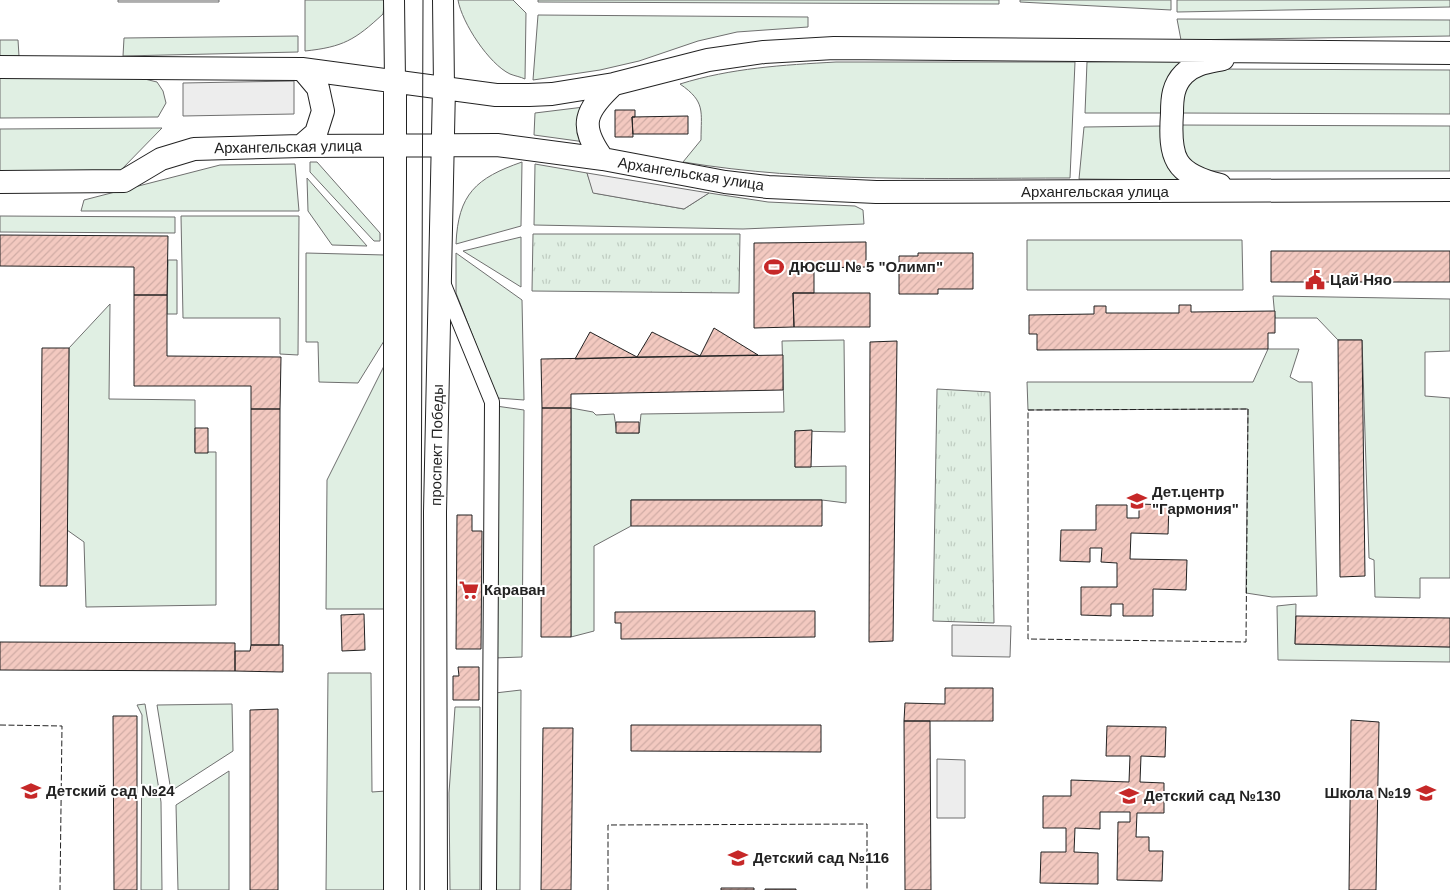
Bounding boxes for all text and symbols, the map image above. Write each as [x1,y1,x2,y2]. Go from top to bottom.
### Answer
street label: Архангельская улица [214,137,363,156]
street label: Архангельская улица [617,154,766,194]
street label: Архангельская улица [1021,183,1170,200]
sports icon: ДЮСШ № 5 "Олимп" [763,256,785,278]
place label: ДЮСШ № 5 "Олимп" [789,258,943,275]
public building icon: Цай Няо [1304,269,1326,291]
place label: Цай Няо [1330,271,1392,288]
street label: проспект Победы [427,384,446,506]
place label: Дет.центр "Гармония" [1152,483,1239,517]
school or university icon: Дет.центр "Гармония" [1126,490,1148,512]
supermarket icon: Караван [458,579,480,601]
place label: Караван [484,581,546,598]
school or university icon: Детский сад №24 [20,780,42,802]
place label: Детский сад №24 [46,782,175,799]
school or university icon: Школа №19 [1415,782,1437,804]
place label: Школа №19 [1324,784,1411,801]
school or university icon: Детский сад №130 [1118,785,1140,807]
place label: Детский сад №130 [1144,787,1281,804]
school or university icon: Детский сад №116 [727,847,749,869]
place label: Детский сад №116 [753,849,889,866]

